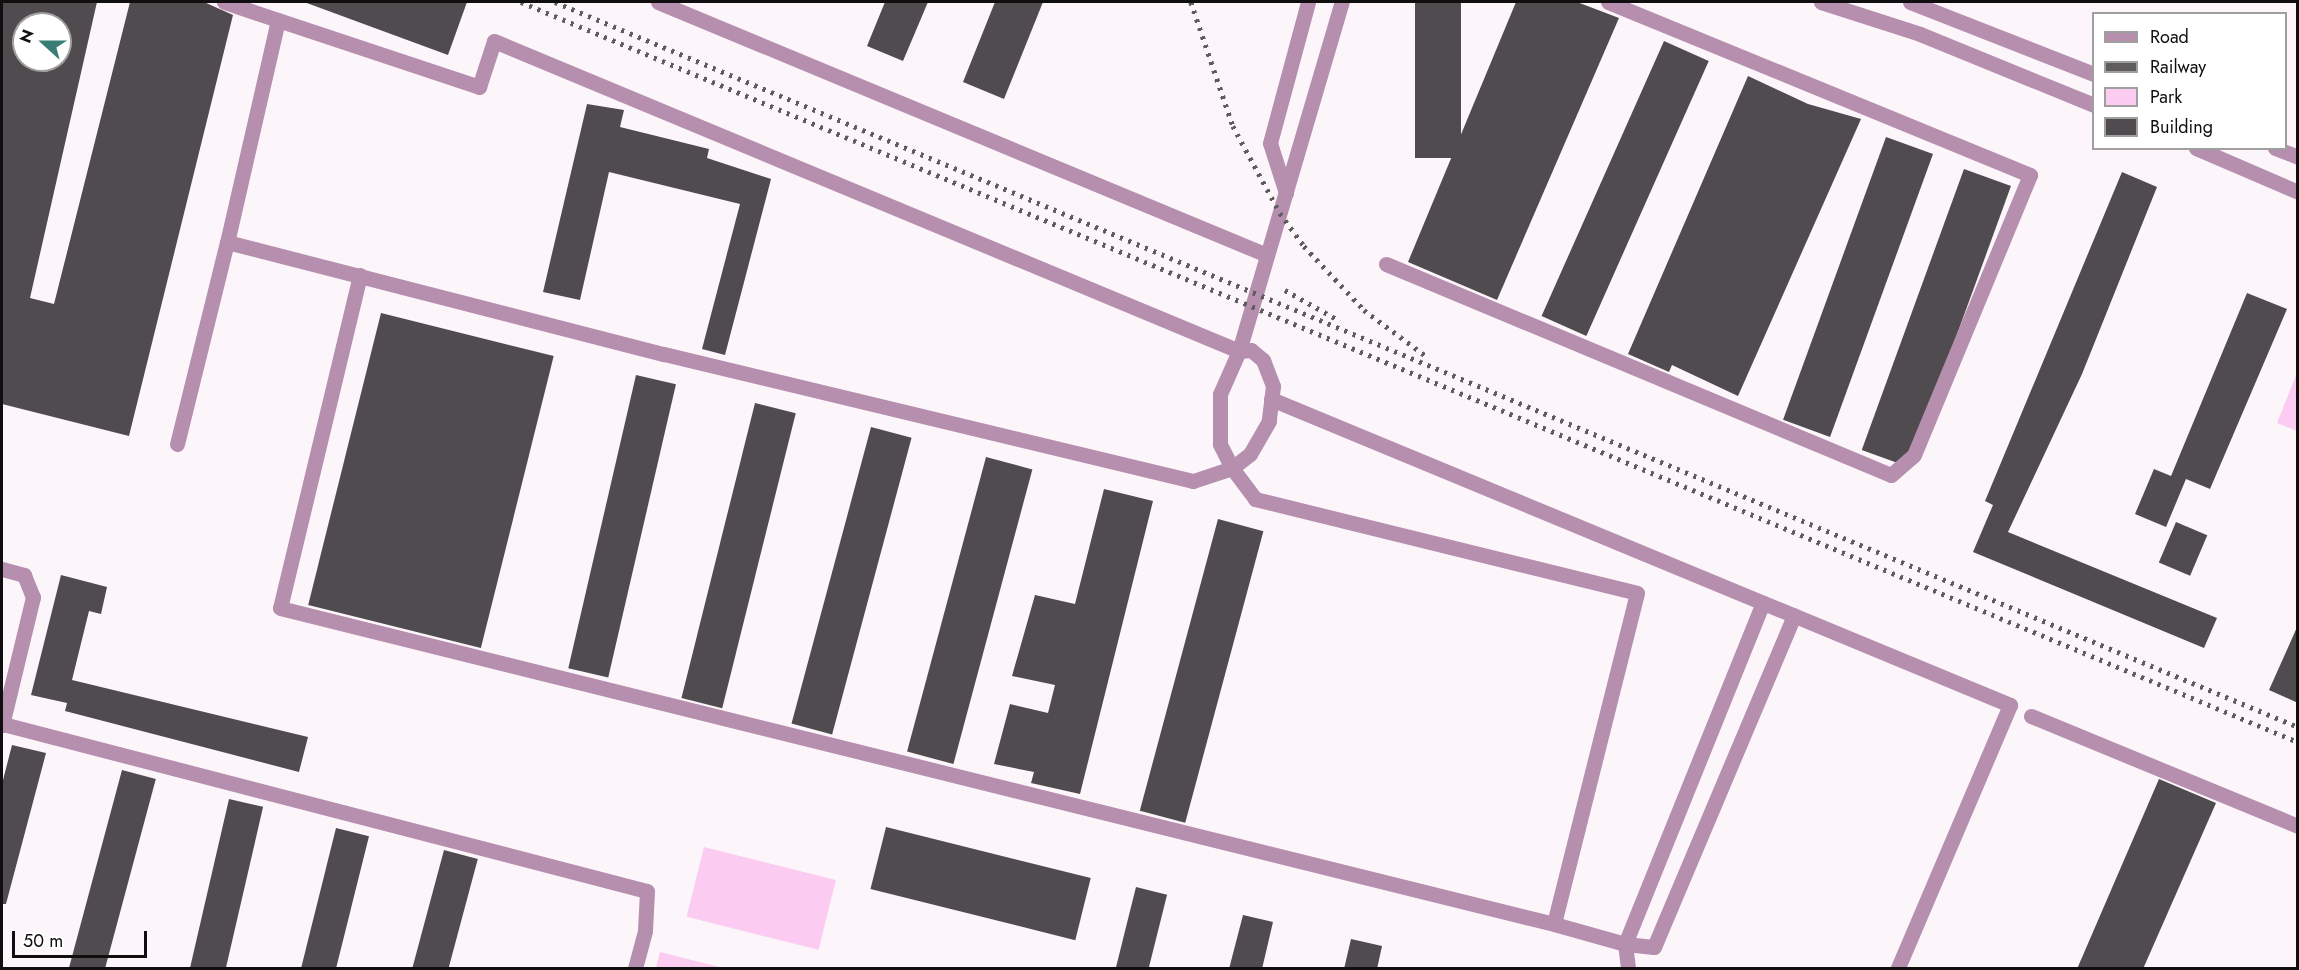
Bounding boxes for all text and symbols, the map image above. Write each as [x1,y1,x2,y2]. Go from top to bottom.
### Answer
north arrow [12,12,72,72]
legend [2092,12,2287,150]
text: Road [2150,24,2189,50]
text: N [14,26,40,46]
text: Railway [2150,54,2206,80]
text: Park [2150,84,2182,110]
text: Building [2150,114,2213,140]
scale bar [15,919,150,957]
text: 50 m [23,928,63,954]

